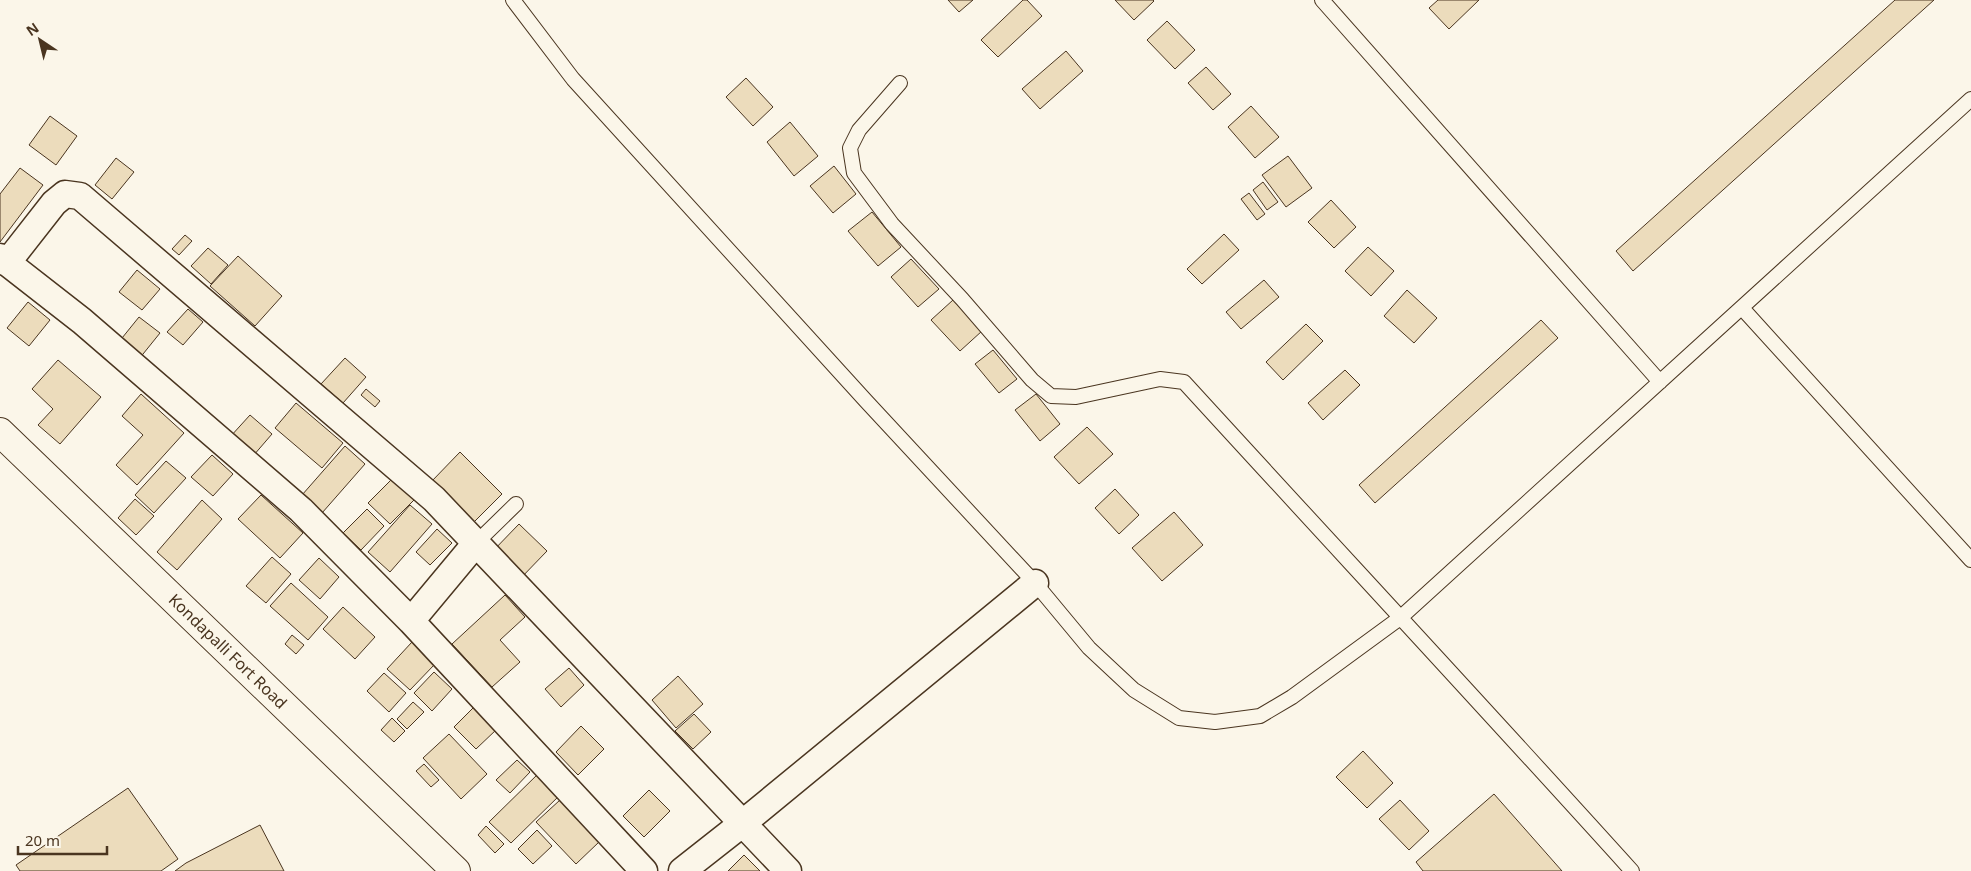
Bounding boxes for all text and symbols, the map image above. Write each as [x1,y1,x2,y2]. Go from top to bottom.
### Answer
north arrow [15,15,65,65]
text: N [22,18,42,40]
street label: Kondapalli Fort Road [164,589,292,713]
scale bar [18,824,106,856]
text: 20 m [25,830,60,850]

